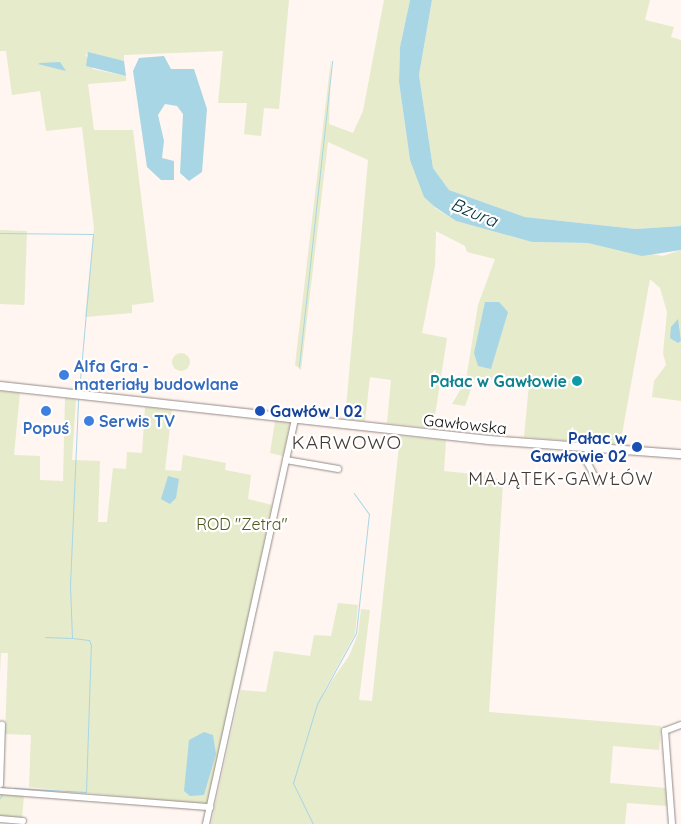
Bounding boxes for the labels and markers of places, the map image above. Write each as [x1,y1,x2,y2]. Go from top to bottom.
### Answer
place label: Alfa Gra - materiały budowlane [74,356,239,394]
marker: Alfa Gra - materiały budowlane [58,369,70,381]
place label: Pałac w Gawłowie [430,371,567,391]
marker: Pałac w Gawłowie [571,375,583,387]
place label: Gawłów I 02 [270,401,362,421]
marker: Popuś [40,405,52,417]
marker: Gawłów I 02 [254,405,266,417]
place label: Serwis TV [99,411,175,431]
marker: Serwis TV [83,415,95,427]
place label: Popuś [23,418,69,438]
place label: Pałac w Gawłowie 02 [530,428,627,466]
marker: Pałac w Gawłowie 02 [631,441,643,453]

